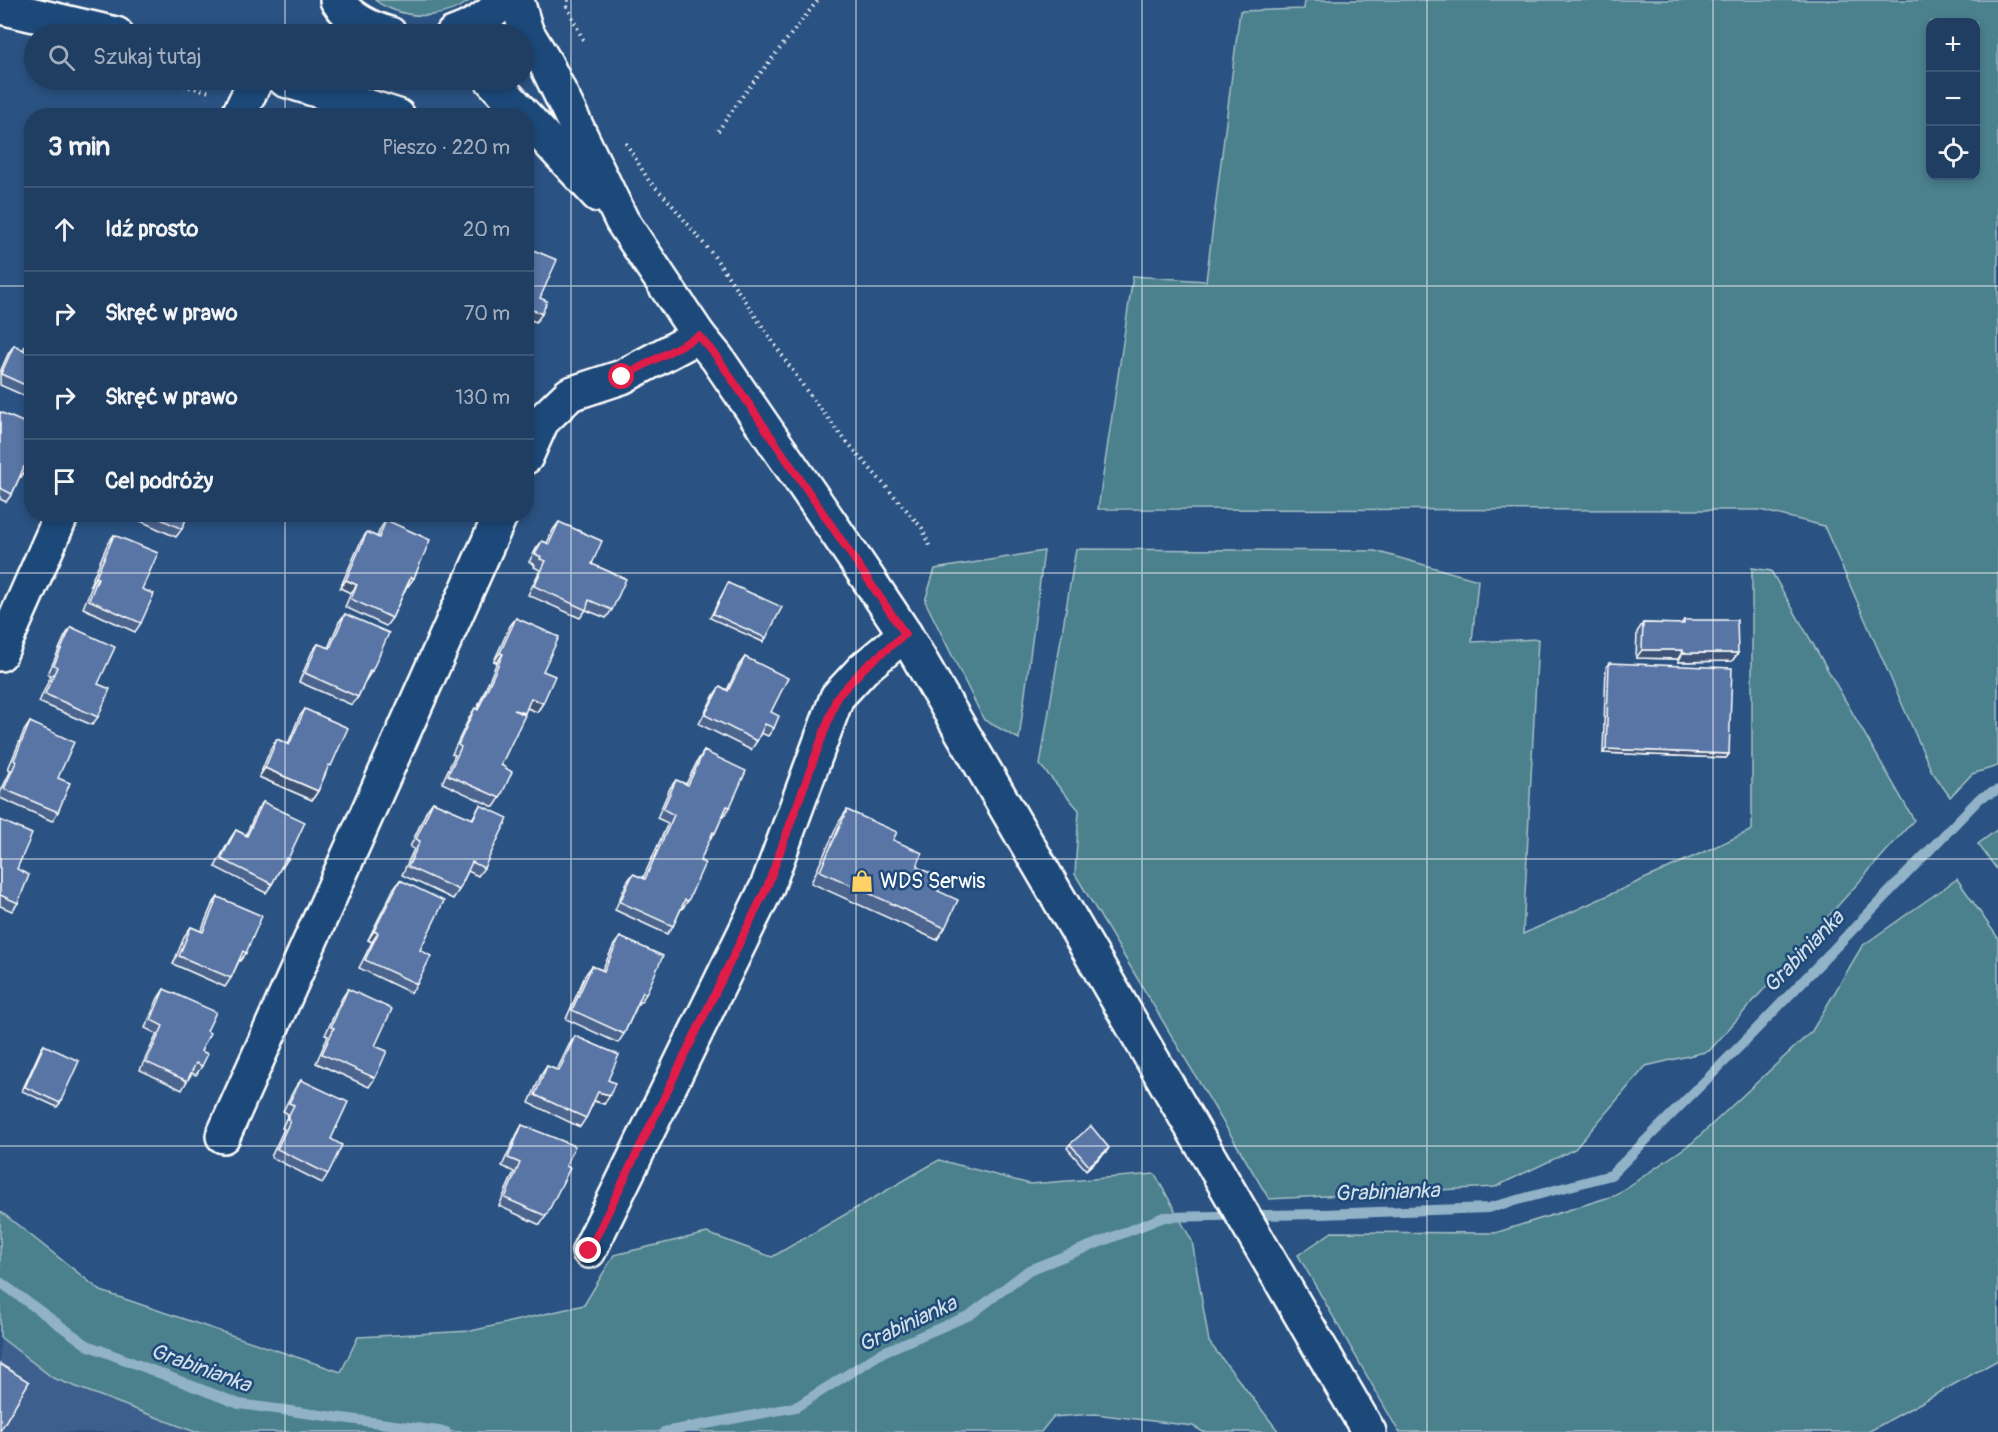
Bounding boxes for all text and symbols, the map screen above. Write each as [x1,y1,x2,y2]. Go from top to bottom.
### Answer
map controls [1926,18,1980,180]
button: + [1926,18,1980,72]
search box [24,24,534,90]
icon: search [45,41,78,74]
text: Szukaj tutaj [93,43,202,71]
button: − [1926,72,1980,126]
button: locate [1926,126,1980,180]
text: 3 min [48,131,110,163]
text: Pieszo · 220 m [382,135,510,160]
icon: ahead [48,213,81,246]
text: Idź prosto [105,215,198,243]
text: 20 m [463,217,510,242]
icon: right [48,297,81,330]
text: Skręć w prawo [105,299,238,327]
text: 70 m [464,301,510,326]
route start [608,363,634,389]
icon: right [48,381,81,414]
text: Skręć w prawo [105,383,238,411]
text: 130 m [455,385,510,410]
icon: arrive [48,465,81,498]
text: Cel podróży [105,467,213,495]
shop icon: WDS Serwis [849,868,875,894]
place label: WDS Serwis [880,868,986,895]
water label: Grabinianka [1757,903,1851,999]
water label: Grabinianka [1334,1176,1442,1208]
route end [575,1237,601,1263]
water label: Grabinianka [854,1288,963,1359]
water label: Grabinianka [147,1337,256,1400]

